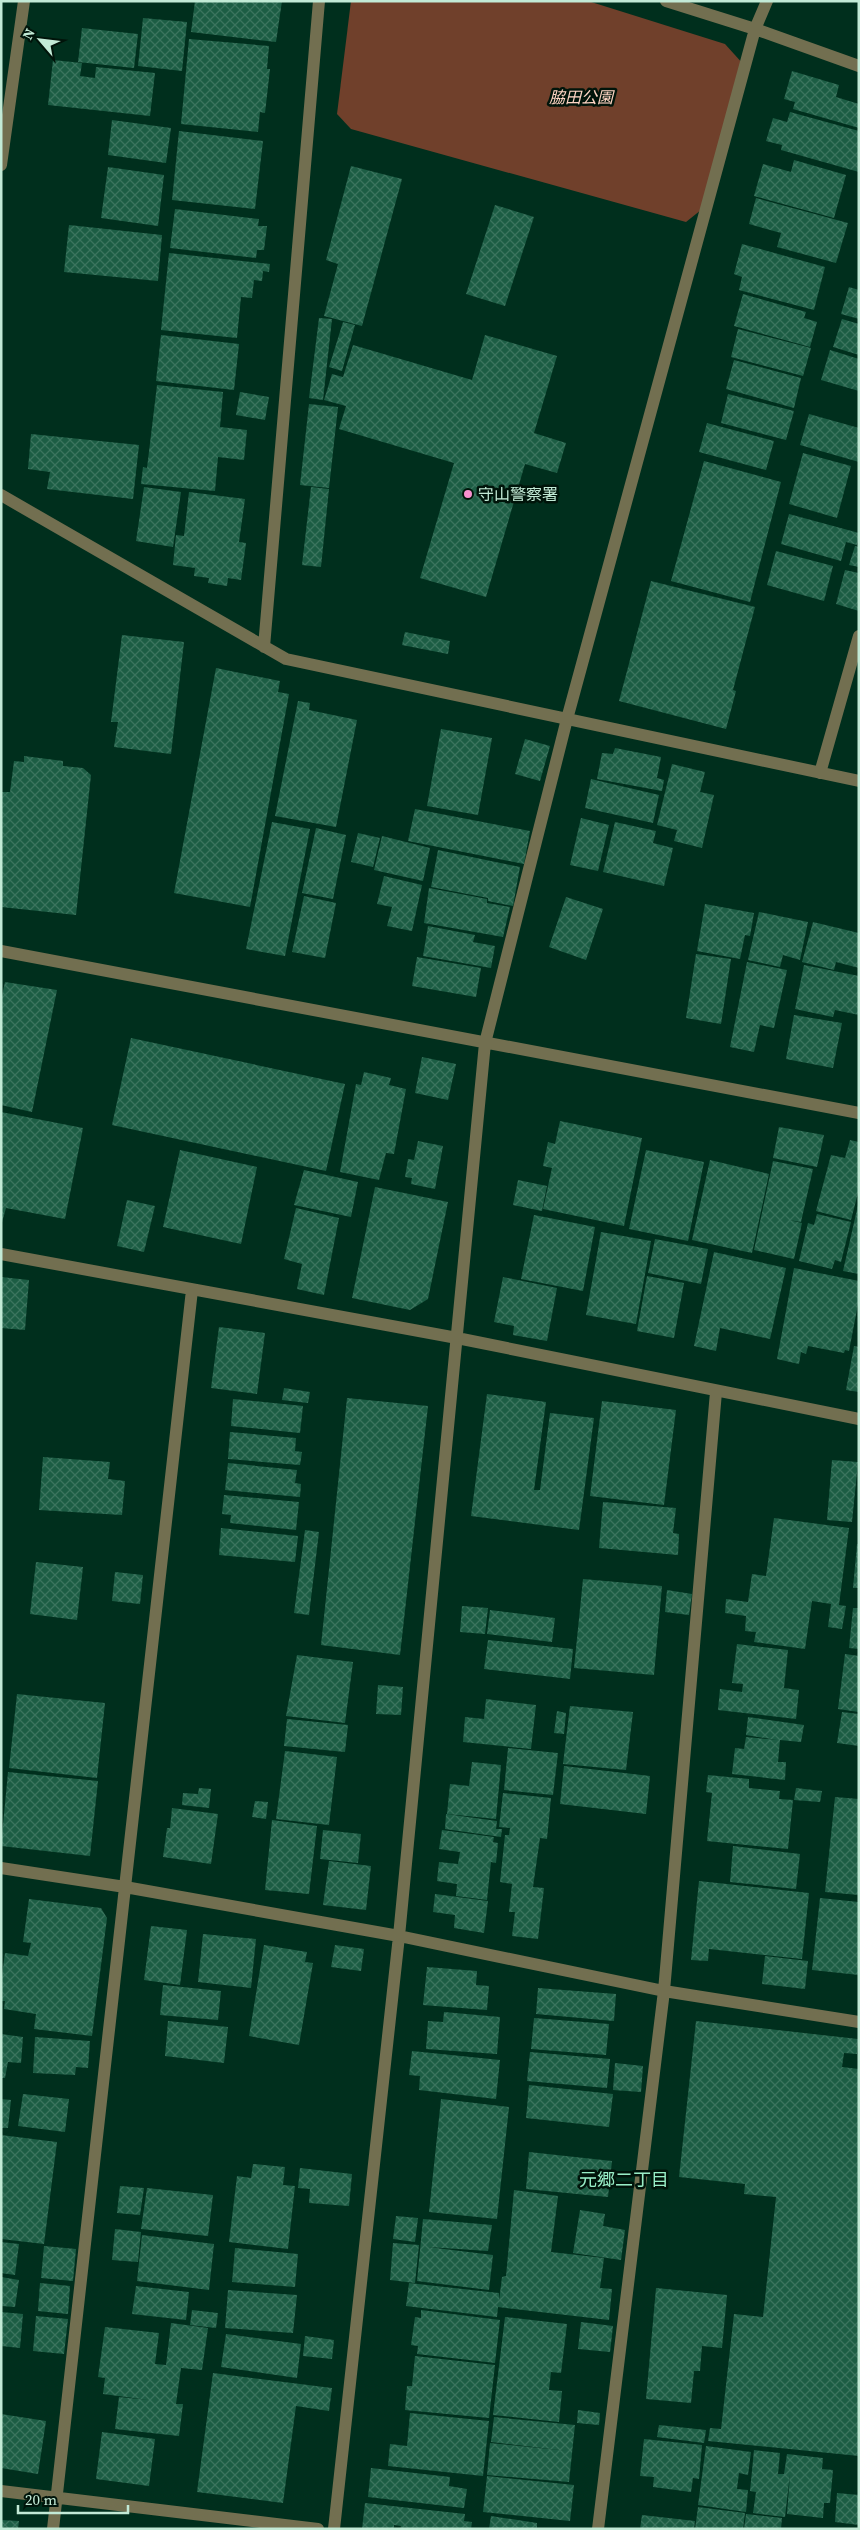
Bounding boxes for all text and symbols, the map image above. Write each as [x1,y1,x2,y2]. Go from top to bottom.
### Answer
north arrow [15,15,65,65]
text: N [17,25,40,43]
park label: 脇田公園 [549,86,615,108]
place label: 守山警察署 [478,483,558,505]
marker: 守山警察署 [462,488,474,500]
district label: 元郷二丁目 [579,2167,669,2192]
scale bar [18,2482,128,2514]
text: 20 m [25,2489,57,2510]

